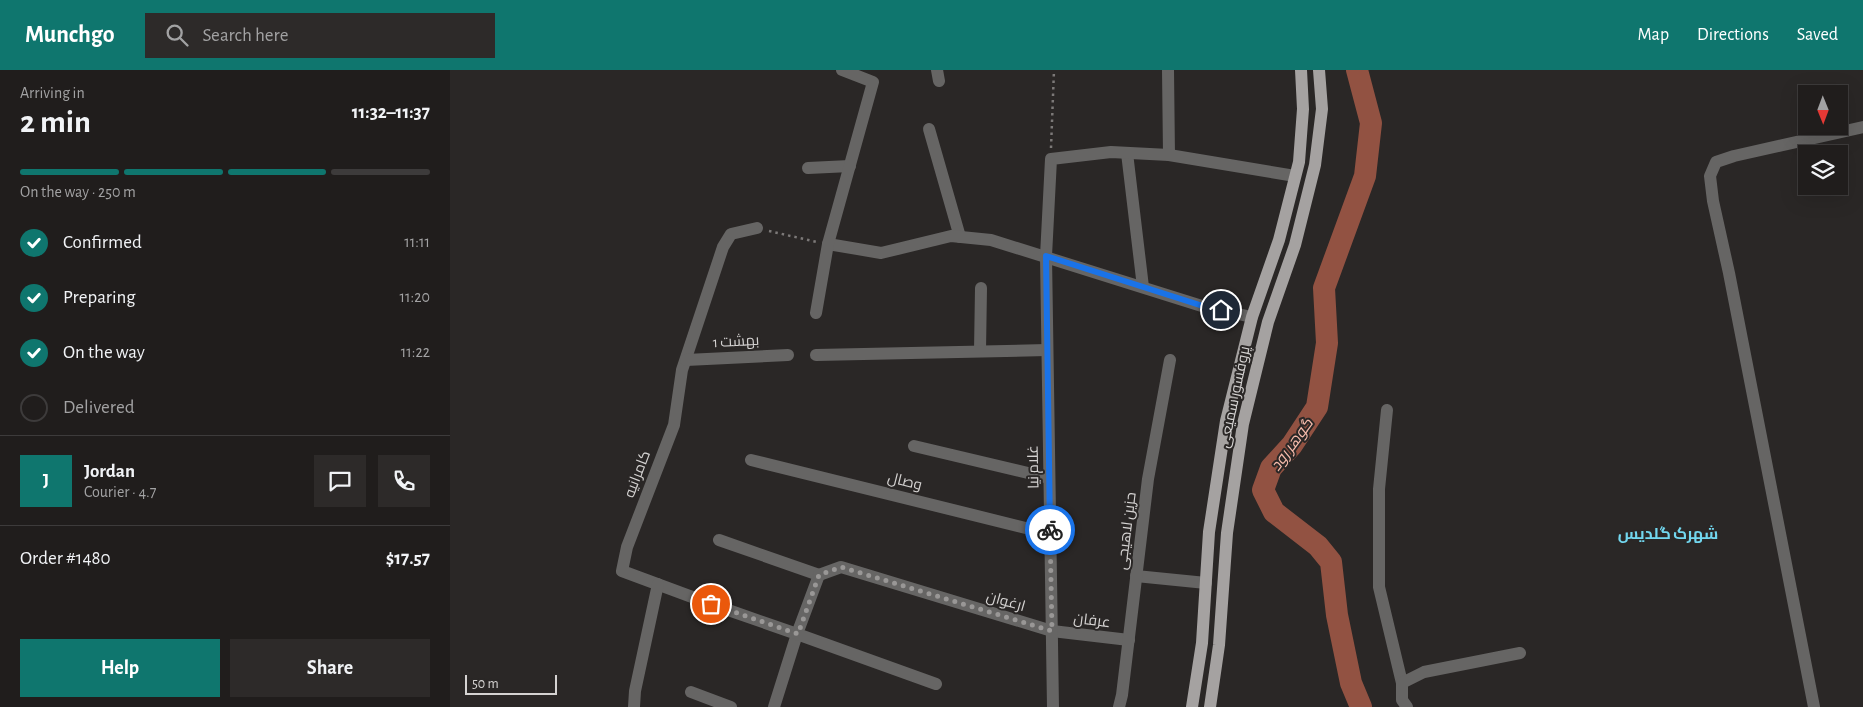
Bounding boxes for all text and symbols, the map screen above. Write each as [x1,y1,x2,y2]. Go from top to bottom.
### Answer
search box [145,13,495,58]
icon: search [163,21,191,49]
text: Munchgo [25,23,115,47]
text: Search here [203,26,288,45]
text: Map [1638,26,1669,44]
text: Directions [1697,26,1769,44]
text: Saved [1797,26,1838,44]
text: Arriving in [20,85,85,101]
north arrow [1798,85,1848,135]
map controls [1798,85,1848,195]
text: 11:32–11:37 [352,103,430,122]
text: 2 min [20,106,91,138]
button: layers [1798,145,1848,195]
text: On the way · 250 m [20,184,136,200]
icon: check [20,229,48,257]
text: Confirmed [63,233,142,252]
text: 11:11 [404,234,430,250]
icon: check [20,284,48,312]
text: Preparing [63,288,136,307]
text: 11:20 [400,289,430,305]
pin [1200,289,1242,331]
icon: home [1207,296,1235,324]
street label: بهشت 1 [712,332,760,352]
icon: check [20,339,48,367]
text: On the way [63,343,145,362]
text: 11:22 [401,344,430,360]
street label: پروفسور سمیعی [1216,345,1255,450]
text: Delivered [63,398,135,417]
water label: گوهر رود [1268,415,1317,474]
street label: غلام نیا [1026,445,1043,489]
street label: کامرانیه [622,449,654,500]
button: chat [314,455,366,507]
button: phone [378,455,430,507]
text: Jordan [84,462,135,481]
street label: وصال [886,470,924,494]
text: J [43,471,49,490]
text: Courier · 4.7 [84,484,156,500]
street label: حزین لاهیجی [1114,491,1141,571]
courier [1025,505,1075,555]
icon: bike [1036,516,1064,544]
district label: شهرک گلدیس [1618,525,1718,543]
text: Order #1480 [20,549,111,568]
text: $17.57 [386,549,430,568]
pin [690,583,732,625]
street label: ارغوان [984,589,1027,616]
icon: bag [697,590,725,618]
street label: عرفان [1072,611,1111,632]
button: Help [20,639,220,697]
button: Share [230,639,430,697]
scale bar [465,672,558,695]
text: 50 m [472,677,499,691]

